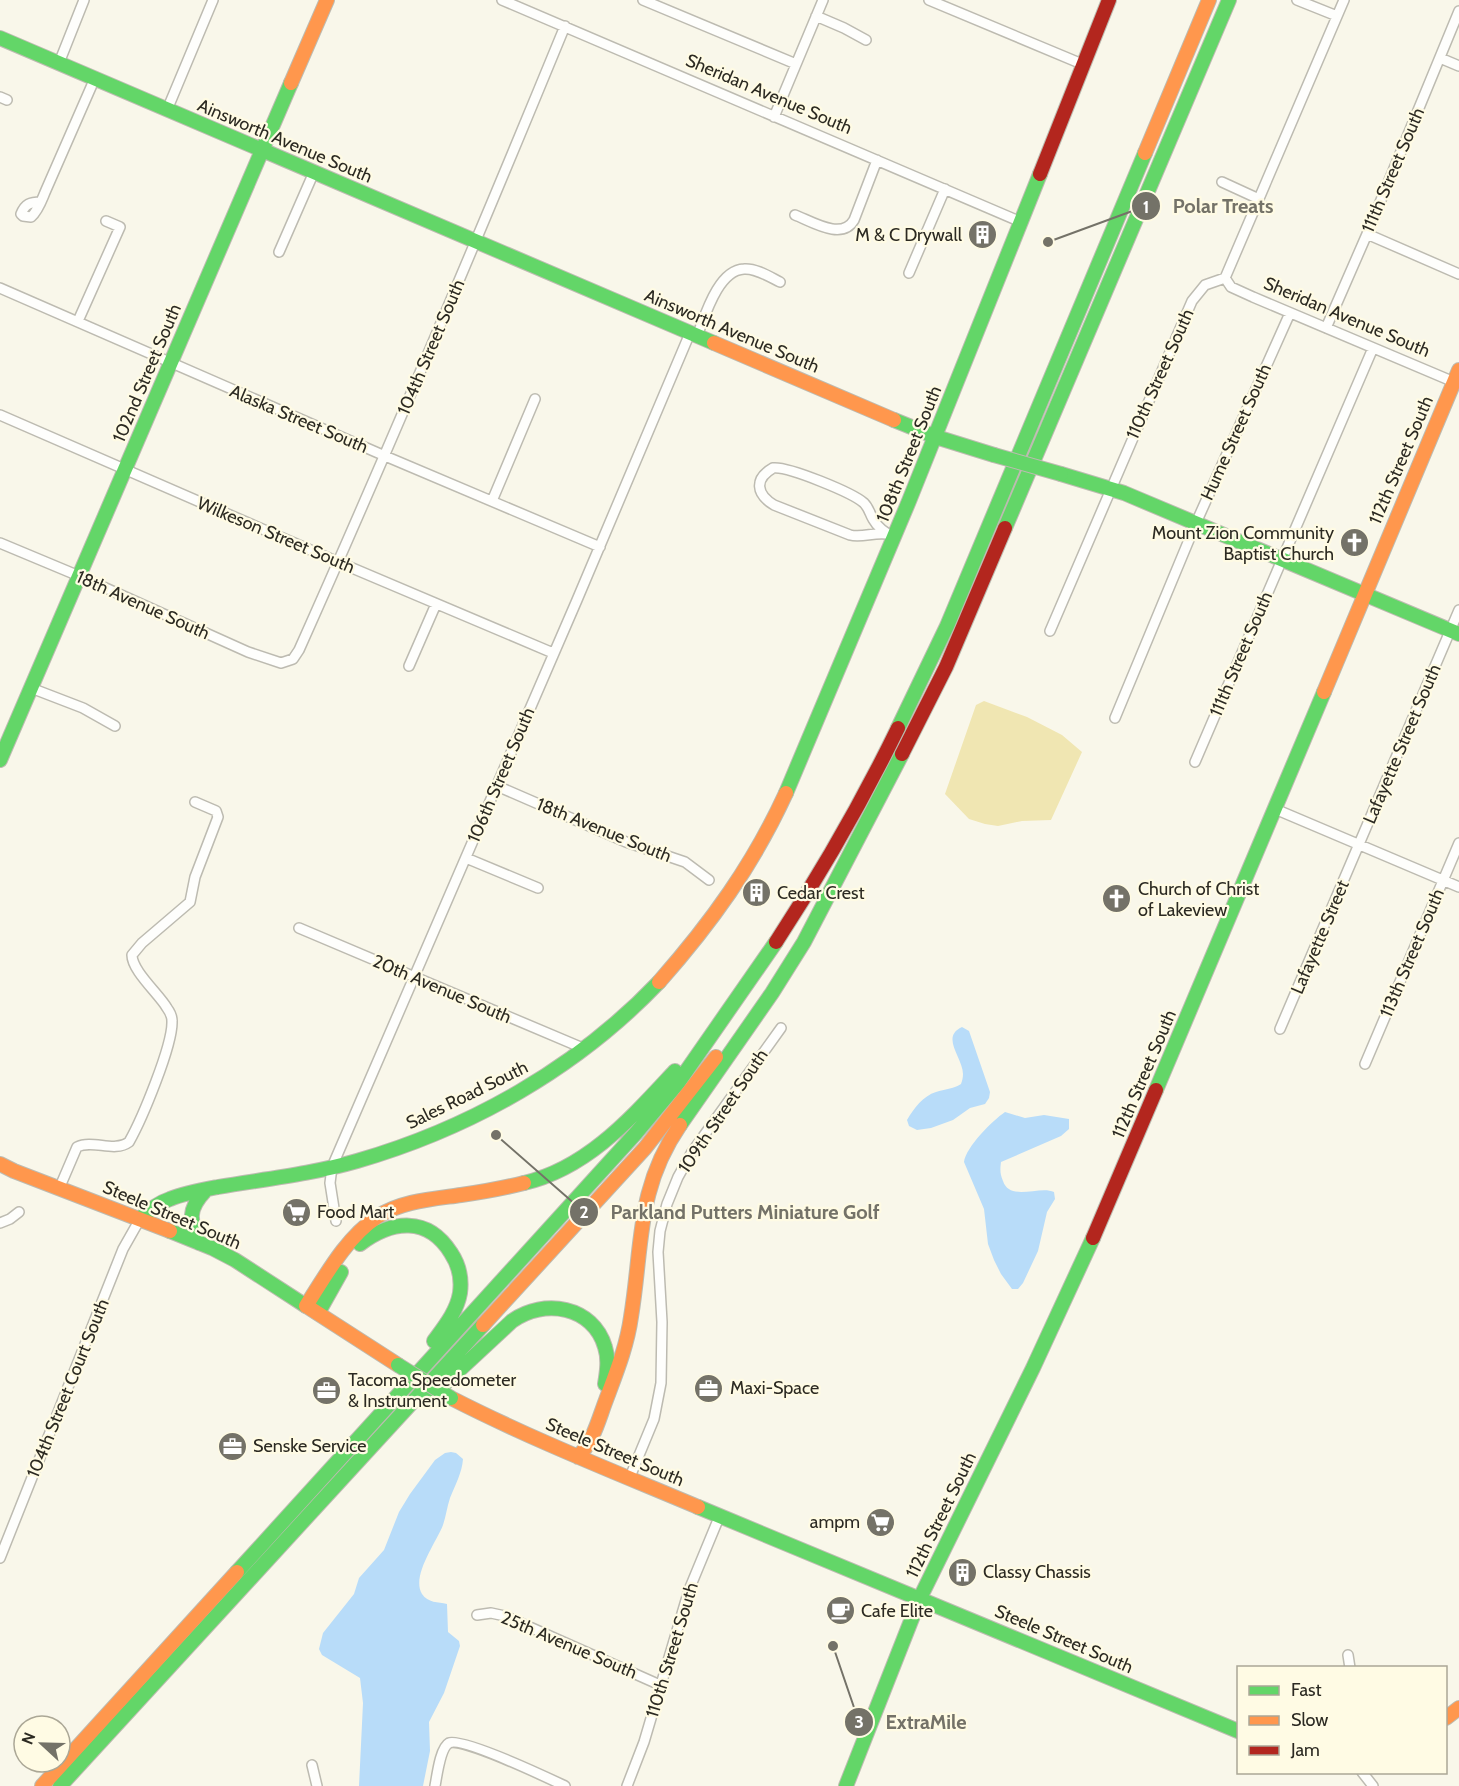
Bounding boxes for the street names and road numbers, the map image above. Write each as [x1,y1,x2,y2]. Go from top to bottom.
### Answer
street label: Sheridan Avenue South [683,49,855,139]
street label: Ainsworth Avenue South [194,94,376,188]
street label: 111th Street South [1357,104,1429,236]
street label: Sheridan Avenue South [1261,272,1433,362]
street label: 104th Street South [393,276,469,418]
street label: Ainsworth Avenue South [641,284,823,378]
street label: 102nd Street South [108,301,186,445]
street label: 110th Street South [1121,306,1199,442]
street label: Hume Street South [1196,360,1276,504]
street label: Alaska Street South [227,380,371,458]
street label: 108th Street South [872,383,946,525]
street label: 112th Street South [1364,393,1438,527]
street label: Wilkeson Street South [194,492,358,578]
street label: 18th Avenue South [73,566,213,644]
street label: 111th Street South [1205,588,1277,720]
street label: Lafayette Street South [1358,661,1446,827]
street label: 106th Street South [463,704,539,846]
street label: 18th Avenue South [533,793,675,867]
street label: Lafayette Street [1286,877,1354,997]
street label: 113th Street South [1375,885,1449,1021]
street label: 20th Avenue South [369,950,515,1028]
street label: 112th Street South [1107,1007,1181,1141]
street label: 109th Street South [673,1045,773,1177]
street label: Sales Road South [402,1056,532,1134]
street label: Steele Street South [100,1176,244,1254]
street label: 104th Street Court South [22,1295,114,1481]
street label: Steele Street South [543,1413,687,1491]
street label: 112th Street South [901,1449,981,1581]
street label: 110th Street South [641,1580,703,1720]
street label: Steele Street South [992,1600,1136,1678]
street label: 25th Avenue South [498,1606,640,1684]

